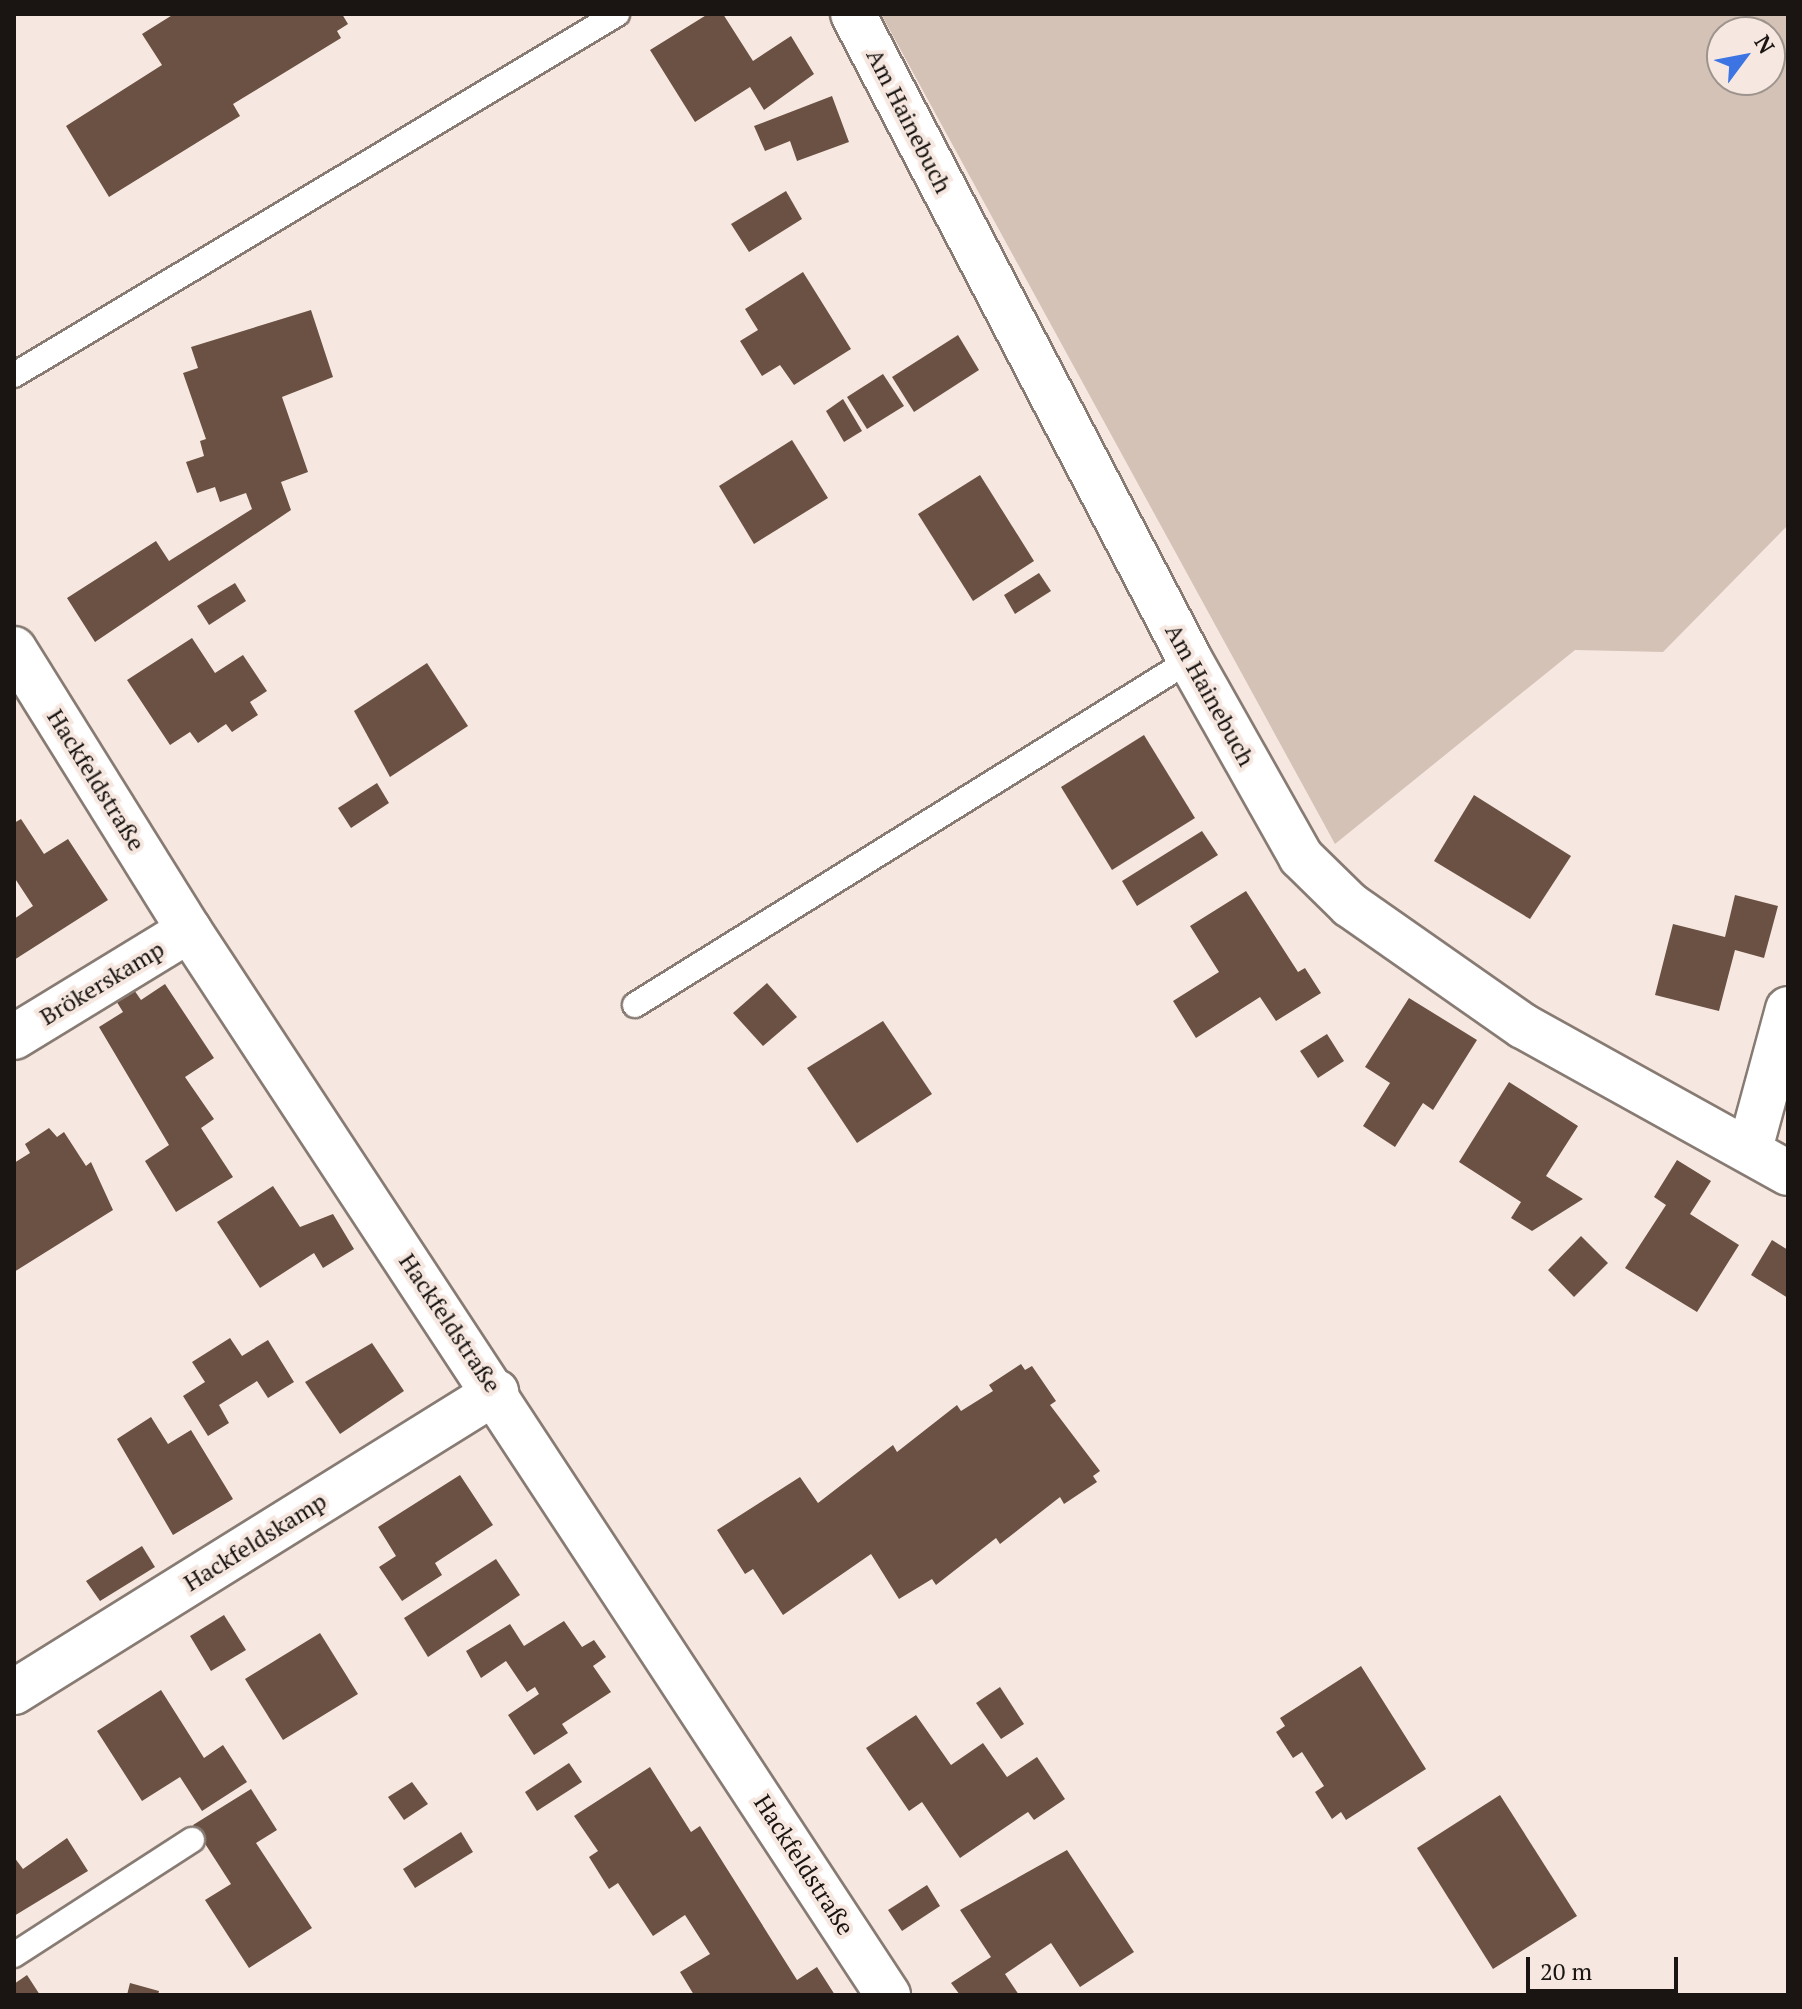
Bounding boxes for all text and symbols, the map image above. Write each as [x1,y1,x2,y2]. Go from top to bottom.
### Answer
north arrow [1706,16,1786,96]
text: N [1748,29,1782,59]
street label: Am Hainebuch [860,44,958,198]
street label: Am Hainebuch [1159,619,1261,771]
street label: Hackfeldstraße [41,704,151,856]
street label: Brökerskamp [35,935,169,1031]
street label: Hackfeldstraße [393,1248,507,1398]
street label: Hackfeldskamp [178,1487,332,1597]
street label: Hackfeldstraße [748,1789,860,1941]
scale bar [1530,1941,1682,1991]
text: 20 m [1540,1955,1592,1987]

